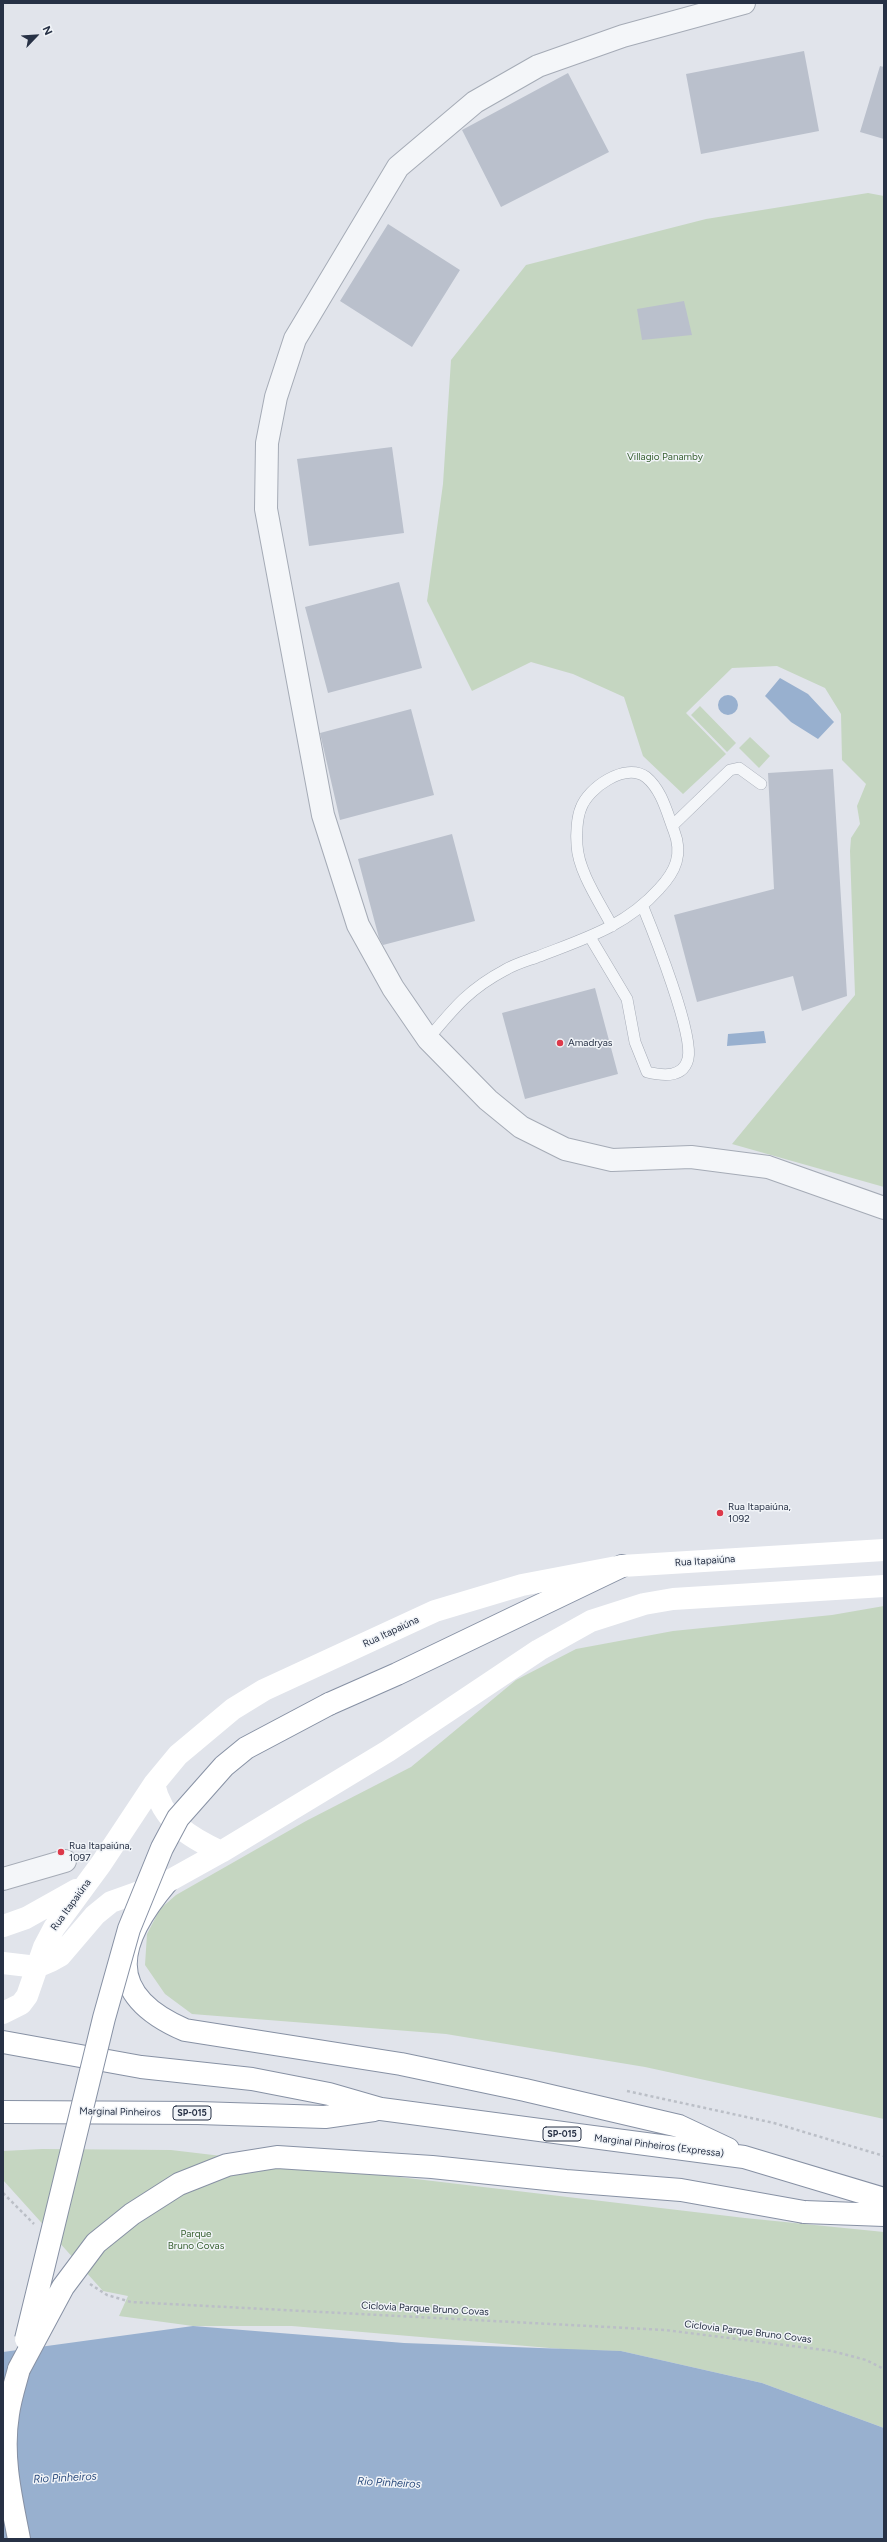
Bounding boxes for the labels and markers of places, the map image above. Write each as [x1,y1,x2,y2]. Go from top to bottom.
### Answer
place label: Amadryas [568,1037,613,1049]
marker: Amadryas [555,1038,565,1048]
place label: Rua Itapaiúna, 1092 [728,1501,791,1524]
marker: Rua Itapaiúna, 1092 [715,1508,725,1518]
place label: Rua Itapaiúna, 1097 [69,1840,132,1864]
marker: Rua Itapaiúna, 1097 [56,1847,66,1857]

